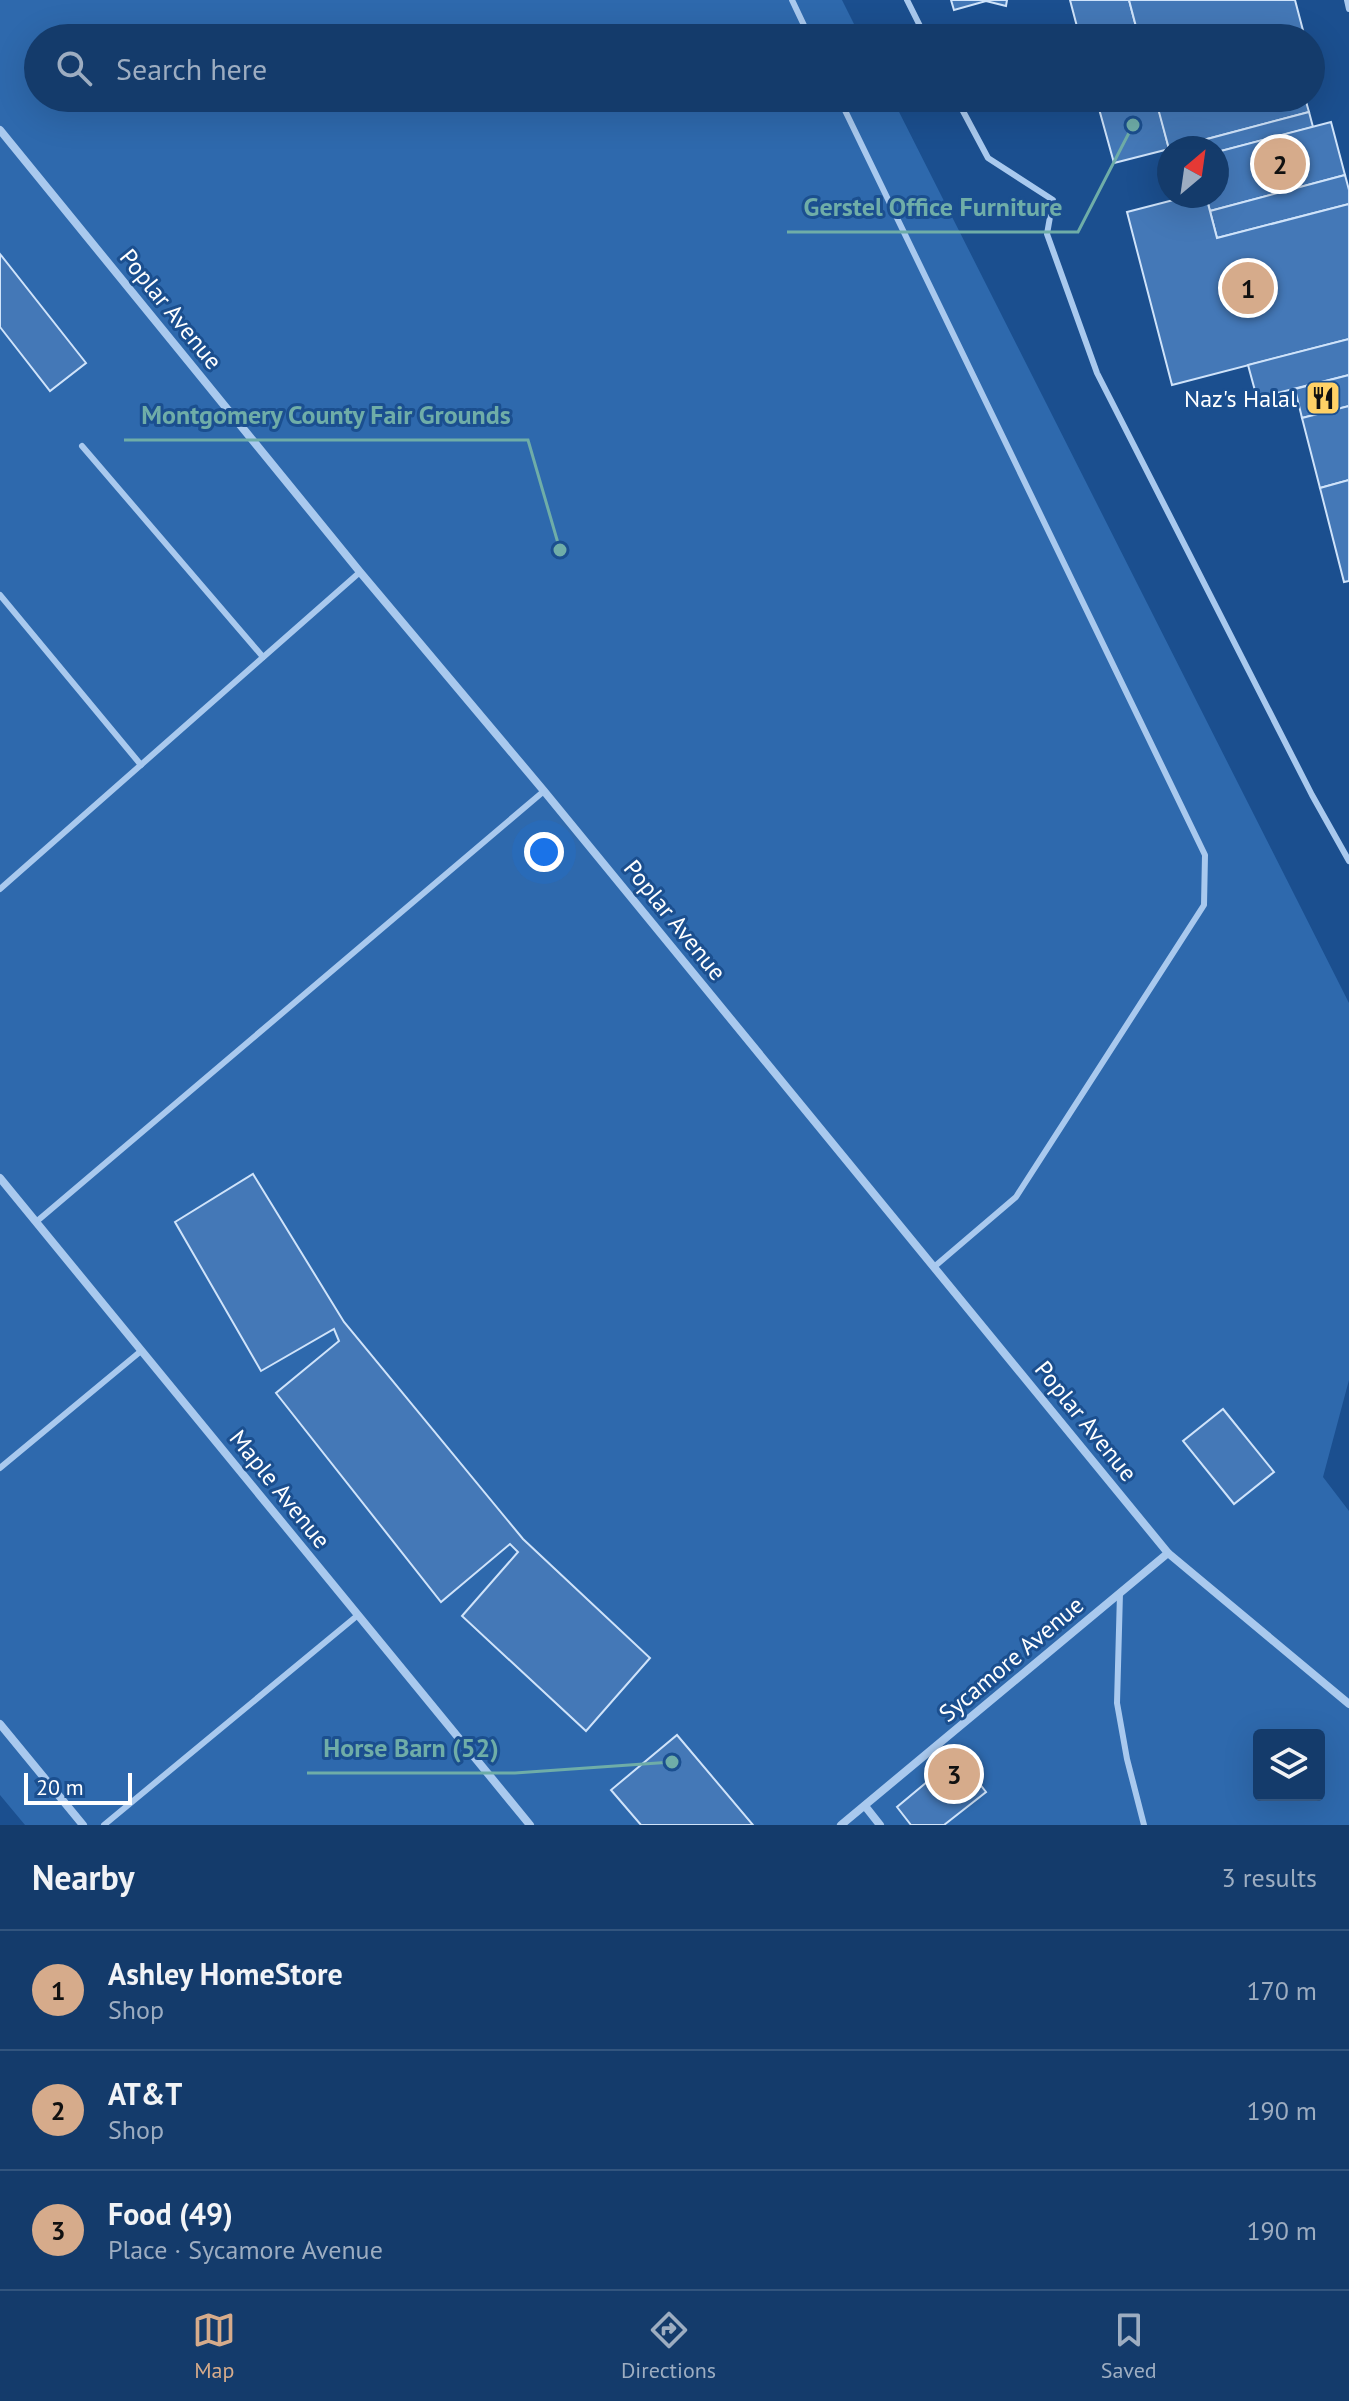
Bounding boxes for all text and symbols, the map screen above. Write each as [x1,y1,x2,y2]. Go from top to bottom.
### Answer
search box [24,24,1325,112]
icon: search [52,46,96,90]
text: Search here [116,49,267,88]
pin: 2 [1254,134,1306,194]
north arrow [1157,136,1229,208]
callout: Gerstel Office Furniture [787,182,1078,232]
text: Gerstel Office Furniture [804,190,1062,223]
street label: Poplar Avenue [113,242,229,376]
pin: 1 [1222,258,1274,318]
restaurant icon: Naz's Halal [1304,379,1342,417]
place label: Naz's Halal [1184,383,1297,414]
callout: Montgomery County Fair Grounds [124,390,528,440]
text: Montgomery County Fair Grounds [141,398,511,431]
your location [524,832,564,872]
street label: Poplar Avenue [617,853,733,987]
street label: Poplar Avenue [1028,1354,1144,1488]
street label: Maple Avenue [223,1423,337,1555]
street label: Sycamore Avenue [932,1589,1090,1729]
callout: Horse Barn (52) [307,1723,515,1773]
map controls [1253,1729,1325,1801]
button: layers [1253,1729,1325,1801]
text: Horse Barn (52) [323,1731,499,1764]
pin: 3 [928,1744,980,1804]
scale bar [24,1769,132,1805]
text: 20 m [36,1773,84,1801]
text: Nearby [32,1855,134,1899]
text: 3 results [1222,1861,1317,1894]
text: Ashley HomeStore [108,1954,343,1993]
text: 1 [51,1974,65,2007]
text: 170 m [1246,1974,1317,2007]
text: Shop [108,1993,164,2026]
text: AT&T [108,2074,182,2113]
text: 2 [51,2094,65,2127]
text: 190 m [1246,2094,1317,2127]
text: Shop [108,2113,164,2146]
text: Food (49) [108,2194,233,2233]
text: 3 [51,2214,65,2247]
text: 190 m [1246,2214,1317,2247]
text: Place · Sycamore Avenue [108,2233,383,2266]
tab: Map [192,2308,236,2384]
tab: Directions [621,2308,716,2384]
tab: Saved [1101,2308,1157,2384]

